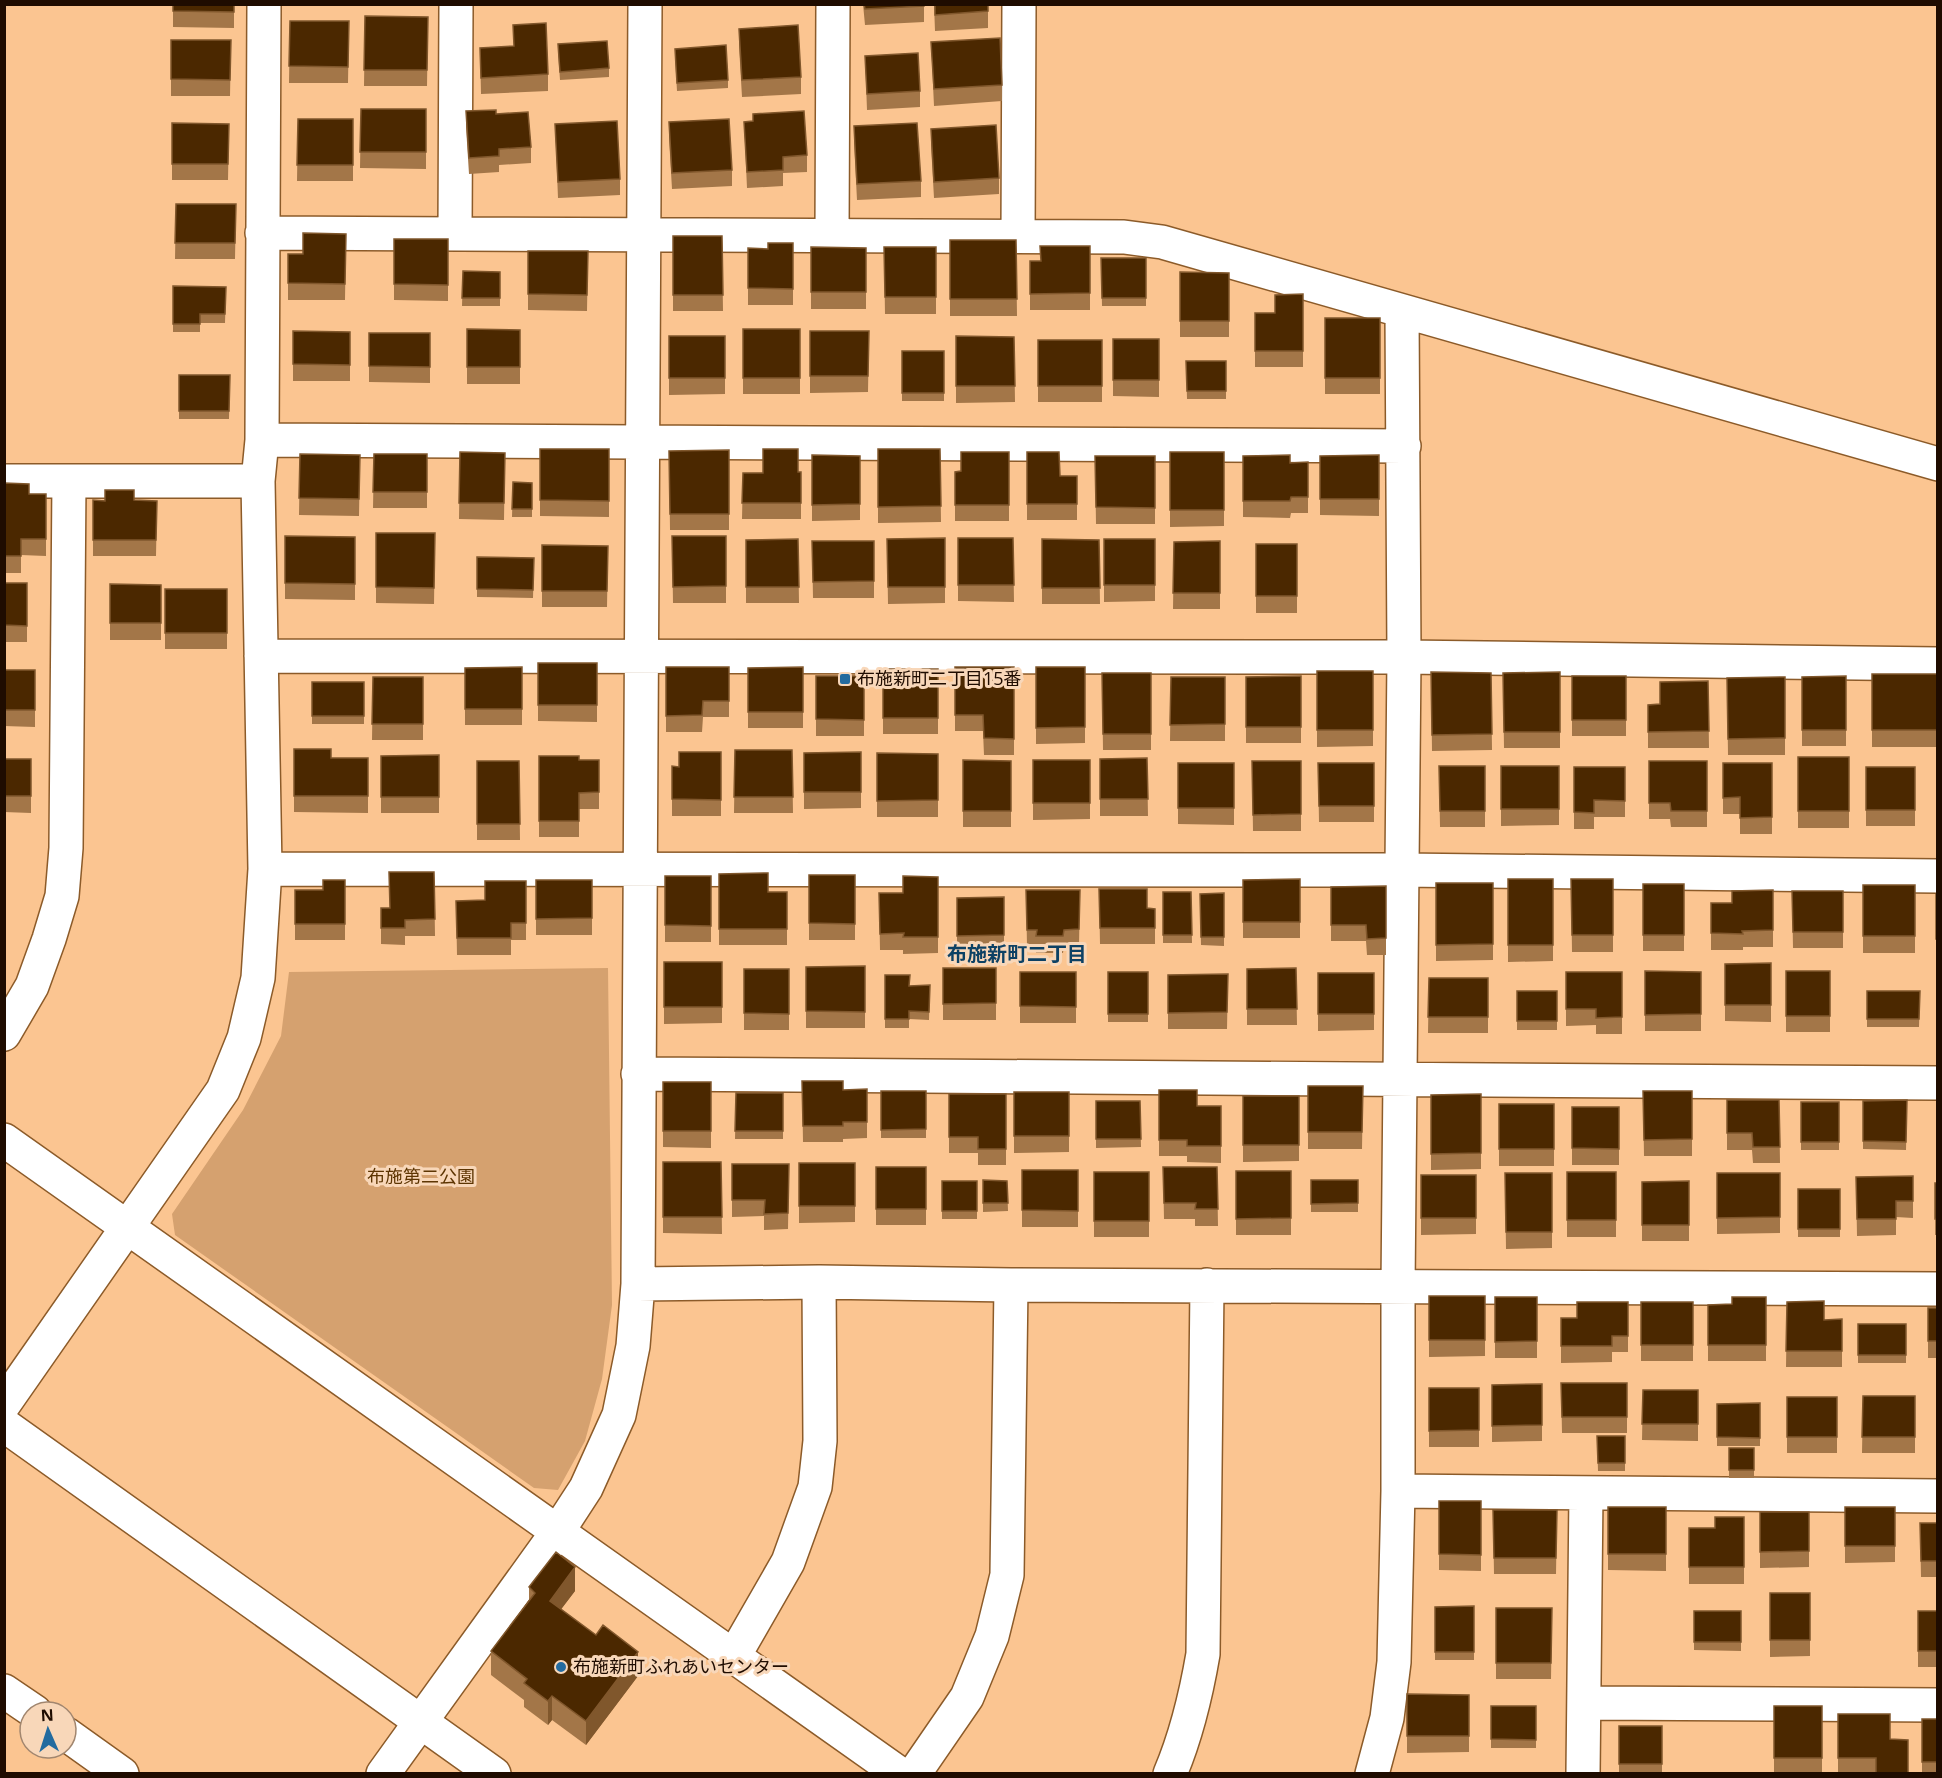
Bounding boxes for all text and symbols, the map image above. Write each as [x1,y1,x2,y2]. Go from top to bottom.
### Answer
place label: 布施新町二丁目15番 [857,666,1022,690]
marker: 布施新町二丁目15番 [838,672,852,686]
district label: 布施新町二丁目 [947,940,1087,967]
park label: 布施第二公園 [367,1164,475,1188]
place label: 布施新町ふれあいセンター [573,1654,789,1678]
marker: 布施新町ふれあいセンター [554,1660,568,1674]
north arrow [18,1700,78,1760]
text: N [40,1704,54,1726]

